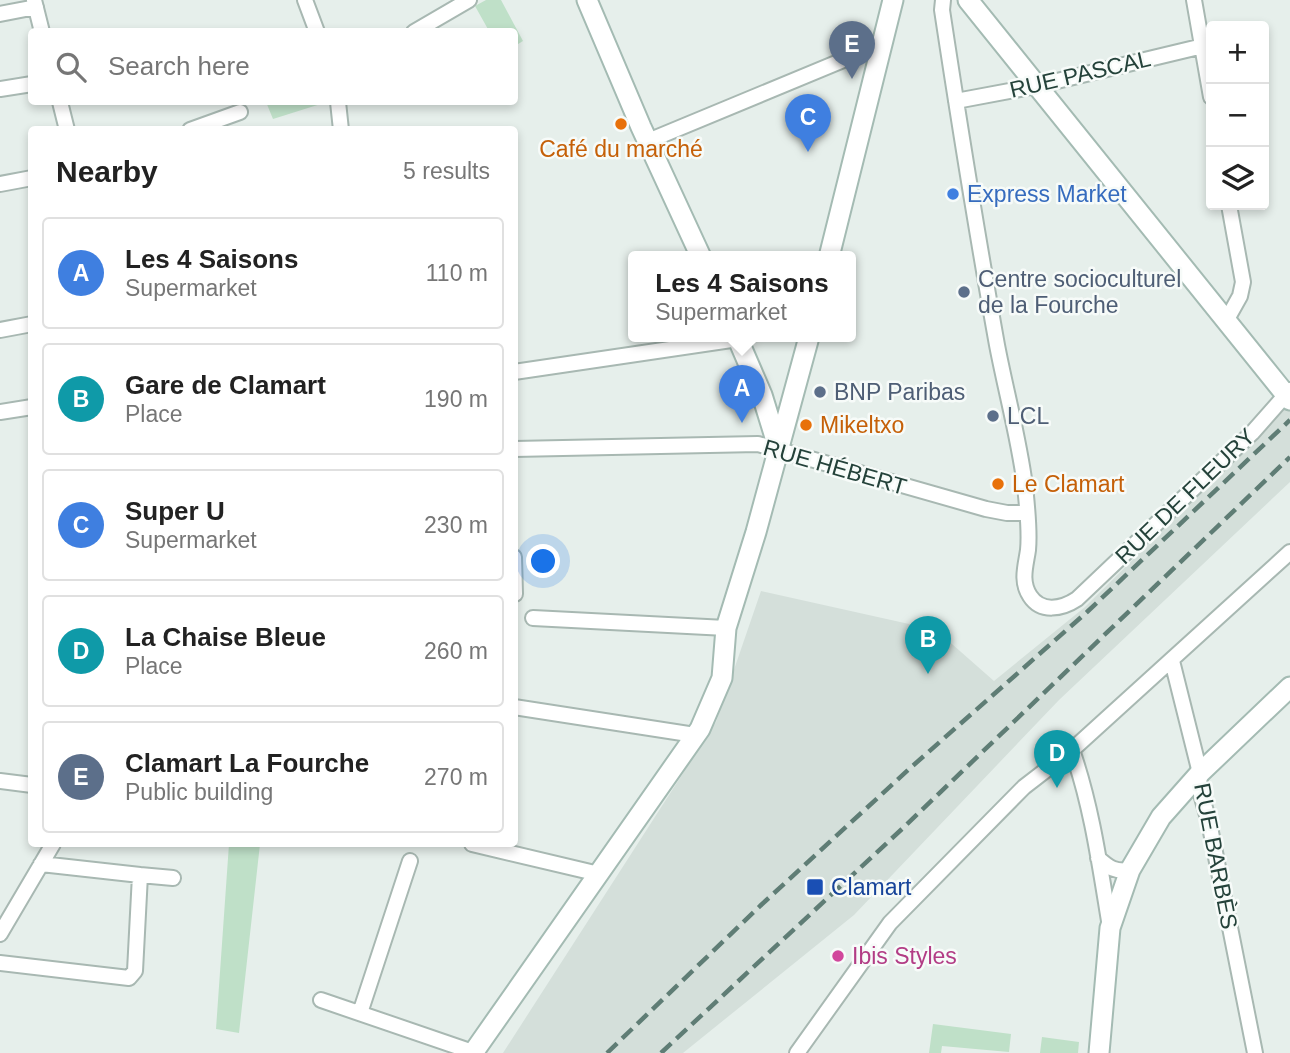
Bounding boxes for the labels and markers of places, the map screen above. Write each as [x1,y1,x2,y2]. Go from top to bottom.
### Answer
pin: E [829,21,875,79]
pin: C [785,94,831,152]
marker: Café du marché [613,116,629,132]
place label: Café du marché [539,136,703,162]
place label: Express Market [967,181,1127,207]
marker: Express Market [945,186,961,202]
place label: Centre socioculturel de la Fourche [978,266,1181,318]
marker: Centre socioculturel de la Fourche [956,284,972,300]
pin: A [719,365,765,423]
place label: BNP Paribas [834,379,965,405]
marker: BNP Paribas [812,384,828,400]
place label: LCL [1007,403,1049,429]
marker: LCL [985,408,1001,424]
place label: Mikeltxo [820,412,904,438]
marker: Mikeltxo [798,417,814,433]
place label: Le Clamart [1012,471,1125,497]
marker: Le Clamart [990,476,1006,492]
pin: B [905,616,951,674]
pin: D [1034,730,1080,788]
place label: Clamart [831,874,912,900]
marker: Clamart [805,877,825,897]
place label: Ibis Styles [852,943,957,969]
marker: Ibis Styles [830,948,846,964]

